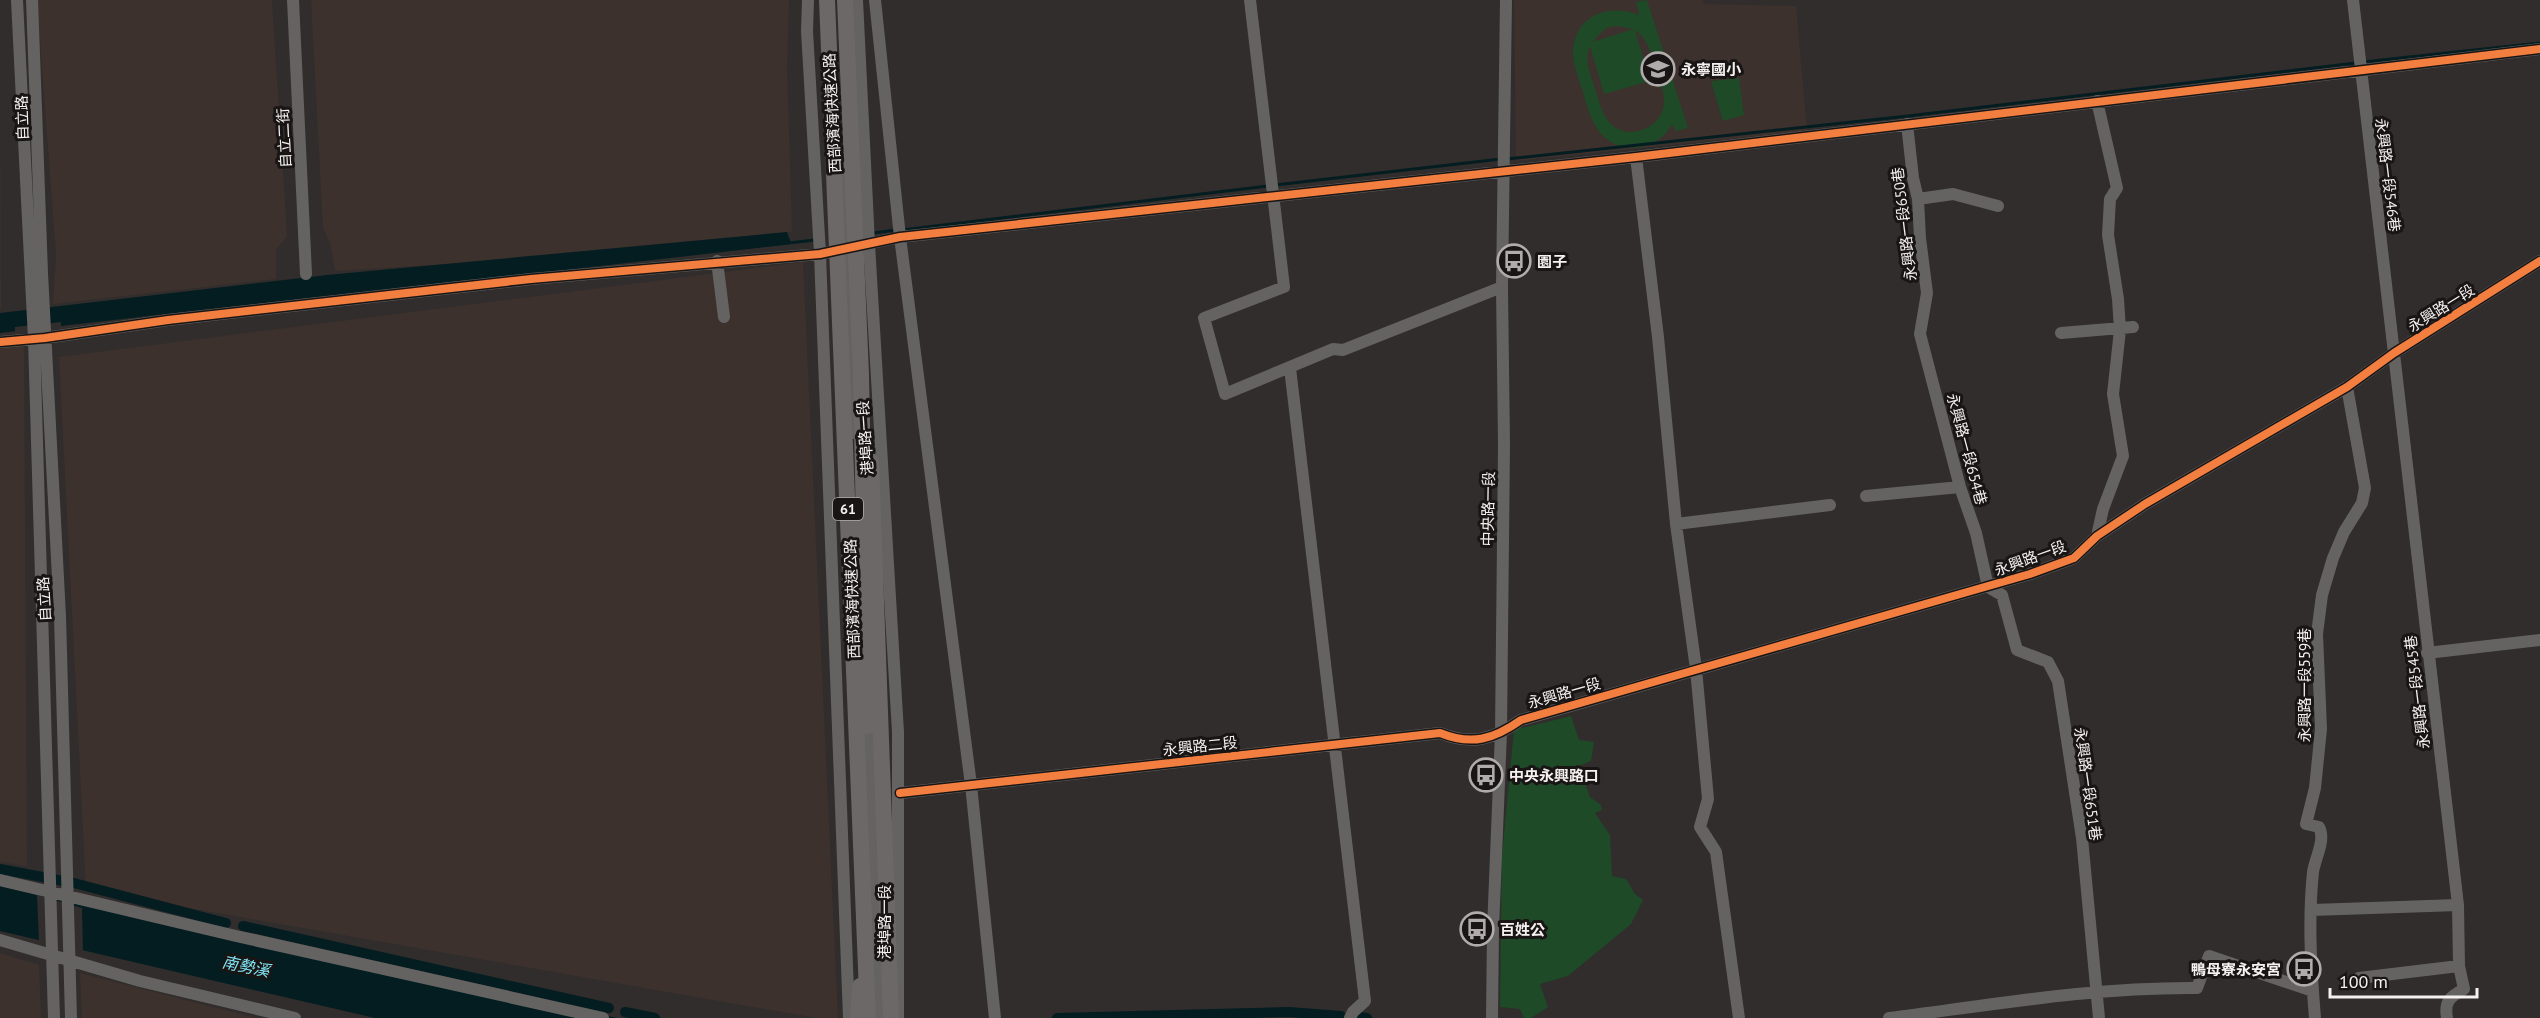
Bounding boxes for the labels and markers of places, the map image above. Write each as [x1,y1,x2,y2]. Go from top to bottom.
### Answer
school or university icon: 永寧國小 [1640,51,1676,87]
place label: 永寧國小 [1681,60,1742,79]
bus stop icon: 園子 [1496,243,1532,279]
place label: 園子 [1537,252,1567,271]
bus stop icon: 中央永興路口 [1468,757,1504,793]
place label: 中央永興路口 [1509,766,1599,785]
bus stop icon: 百姓公 [1459,911,1495,947]
place label: 百姓公 [1500,920,1545,939]
bus stop icon: 鴨母寮永安宮 [2286,951,2322,987]
place label: 鴨母寮永安宮 [2191,960,2281,979]

